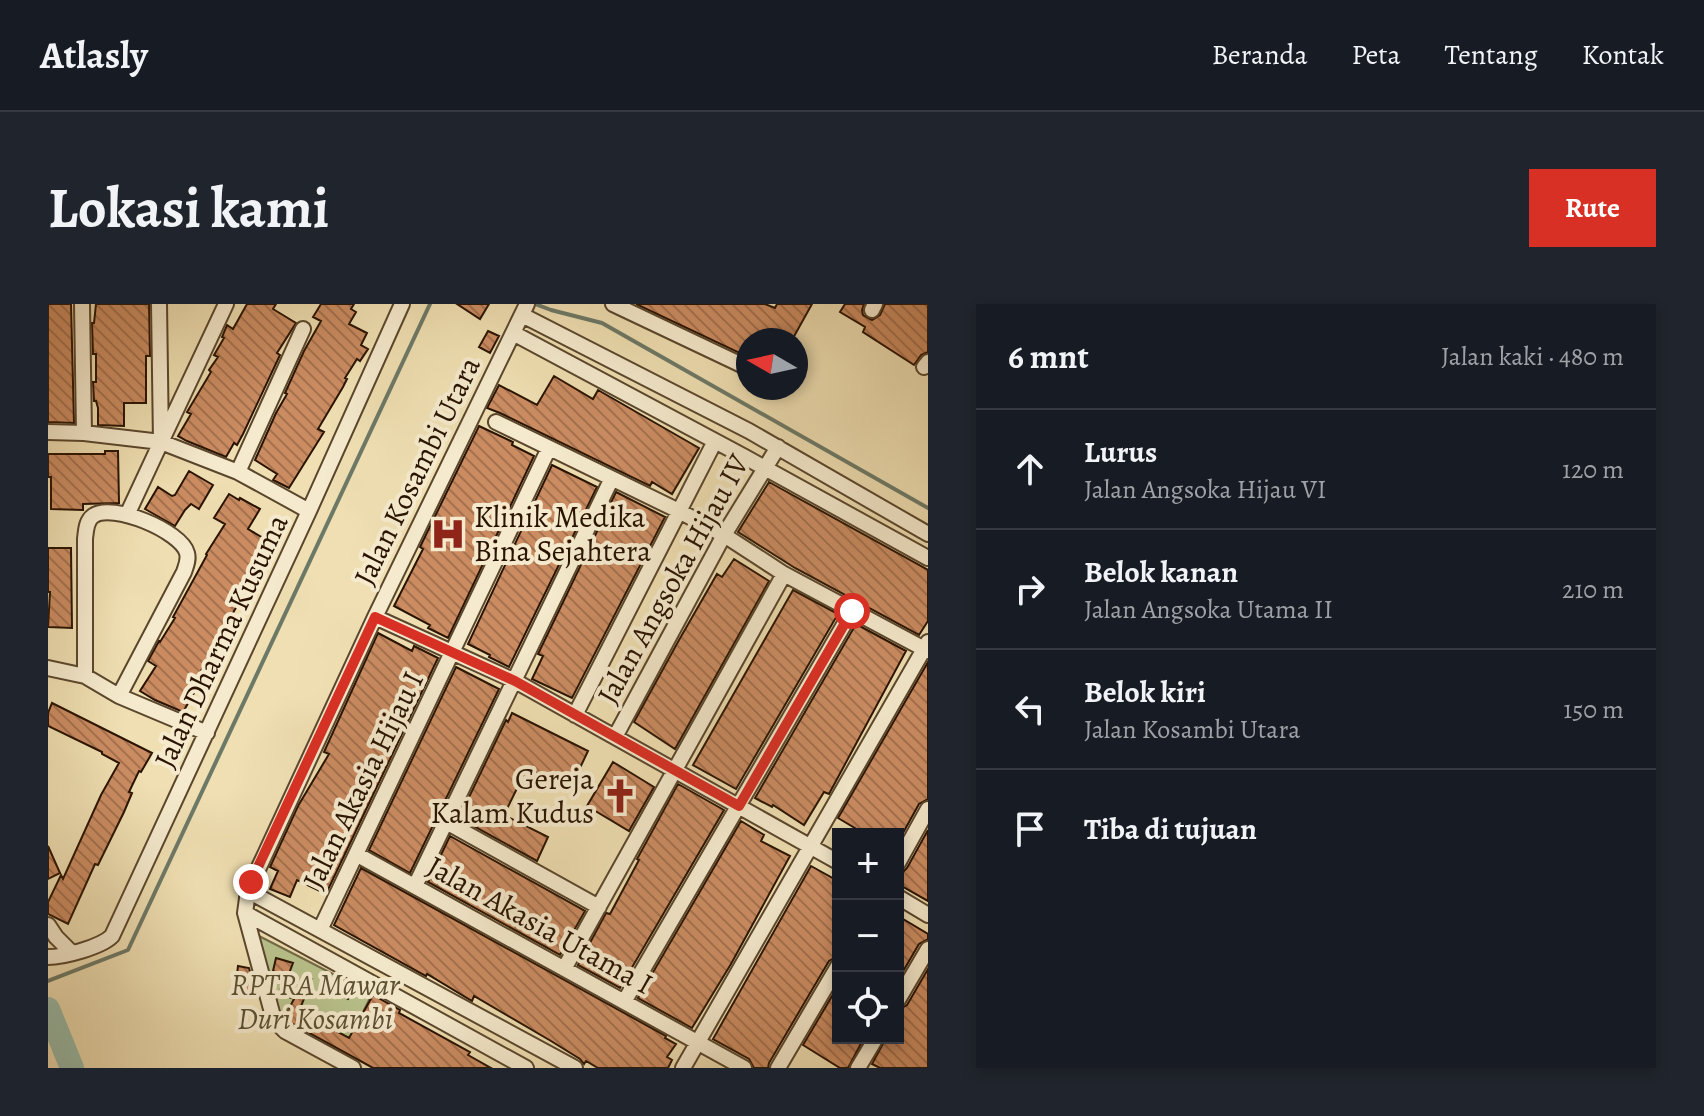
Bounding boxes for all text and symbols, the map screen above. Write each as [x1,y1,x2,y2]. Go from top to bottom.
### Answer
text: Atlasly [40,29,148,81]
text: Beranda [1212,36,1308,74]
text: Peta [1352,36,1401,74]
text: Tentang [1445,36,1538,74]
text: Kontak [1582,36,1664,74]
button: Rute [1529,169,1656,247]
text: Lokasi kami [48,170,329,246]
north arrow [736,328,808,400]
text: 6 mnt [1008,333,1089,380]
text: Jalan kaki · 480 m [1441,339,1624,374]
street label: Jalan Kosambi Utara [344,350,490,592]
text: Lurus [1084,432,1157,472]
street label: Jalan Angsoka Hijau IV [588,446,759,711]
icon: ahead [1008,447,1052,491]
text: 120 m [1562,452,1624,487]
text: Jalan Angsoka Hijau VI [1084,472,1326,507]
place label: Klinik Medika Bina Sejahtera [474,497,651,571]
street label: Jalan Dharma Kusuma [145,508,297,774]
hospital icon: Klinik Medika Bina Sejahtera [429,515,467,553]
text: Belok kanan [1084,552,1238,592]
icon: right [1008,567,1052,611]
text: 210 m [1562,572,1624,607]
text: Jalan Angsoka Utama II [1084,592,1333,627]
route start [834,593,870,629]
street label: Jalan Akasia Hijau I [293,665,433,895]
text: Belok kiri [1084,672,1206,712]
icon: left [1008,687,1052,731]
text: 150 m [1563,692,1624,727]
text: Jalan Kosambi Utara [1084,712,1300,747]
place label: Gereja Kalam Kudus [430,759,594,833]
church icon: Gereja Kalam Kudus [601,777,639,815]
icon: arrive [1008,807,1052,851]
text: Tiba di tujuan [1084,809,1257,849]
map controls [832,828,904,1044]
button: + [832,828,904,900]
street label: Jalan Akasia Utama I [420,846,660,1004]
route end [233,864,269,900]
button: − [832,900,904,972]
park label: RPTRA Mawar Duri Kosambi [230,965,401,1039]
button: locate [832,972,904,1044]

